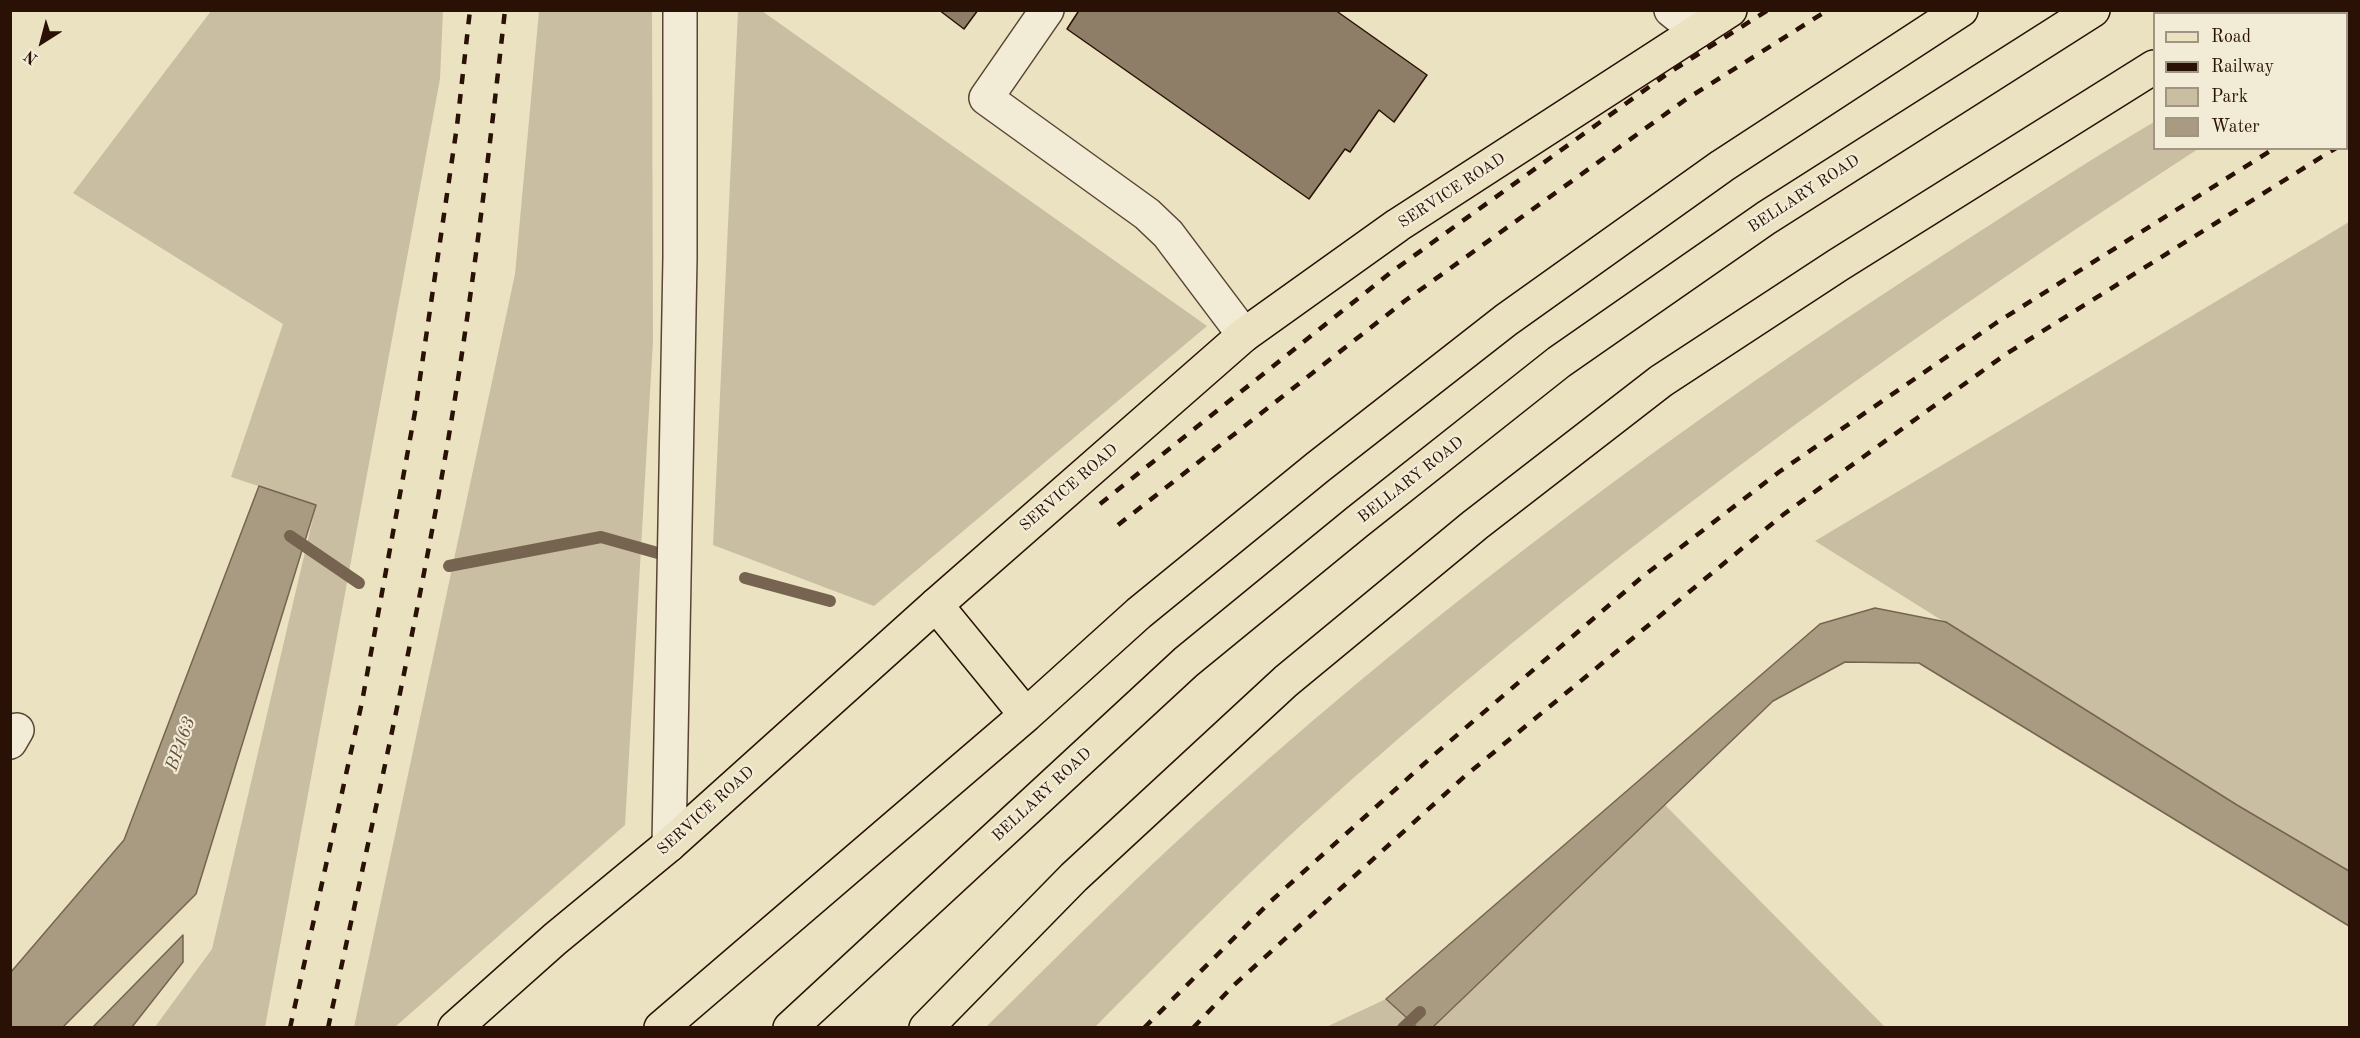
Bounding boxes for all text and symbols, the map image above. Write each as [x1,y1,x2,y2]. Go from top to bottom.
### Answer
north arrow [12,12,72,72]
legend [2153,12,2348,150]
text: Road [2211,28,2251,46]
text: N [22,46,41,67]
text: Railway [2211,58,2274,76]
text: Park [2211,88,2248,106]
text: Water [2211,118,2260,136]
street label: SERVICE ROAD [1395,149,1509,233]
street label: BELLARY ROAD [1745,151,1863,237]
street label: BELLARY ROAD [1354,433,1468,527]
street label: SERVICE ROAD [1016,440,1122,536]
water label: BP163 [161,714,201,774]
street label: BELLARY ROAD [988,744,1096,846]
street label: SERVICE ROAD [654,762,758,860]

